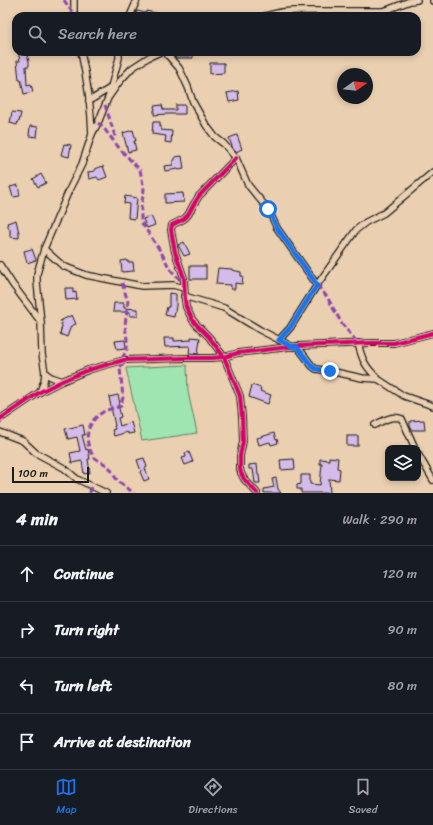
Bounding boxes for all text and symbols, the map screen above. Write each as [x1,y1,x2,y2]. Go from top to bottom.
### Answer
search box [12,12,421,56]
text: Search here [58,21,137,47]
icon: search [26,23,48,45]
north arrow [337,68,373,104]
route start [259,200,277,218]
route end [321,362,339,380]
map controls [385,445,421,481]
button: layers [385,445,421,481]
text: 100 m [18,464,48,483]
scale bar [12,465,89,484]
text: 4 min [16,504,58,534]
text: Walk · 290 m [343,508,417,531]
text: Continue [54,561,114,587]
text: 120 m [382,562,417,585]
icon: ahead [16,563,38,585]
text: Turn right [54,617,119,643]
text: 90 m [387,618,417,641]
icon: right [16,619,38,641]
text: Turn left [54,673,112,699]
text: 80 m [388,674,417,697]
icon: left [16,675,38,697]
text: Arrive at destination [54,729,191,755]
icon: arrive [16,731,38,753]
tab: Map [55,776,77,819]
tab: Directions [188,776,238,819]
tab: Saved [349,776,378,819]

